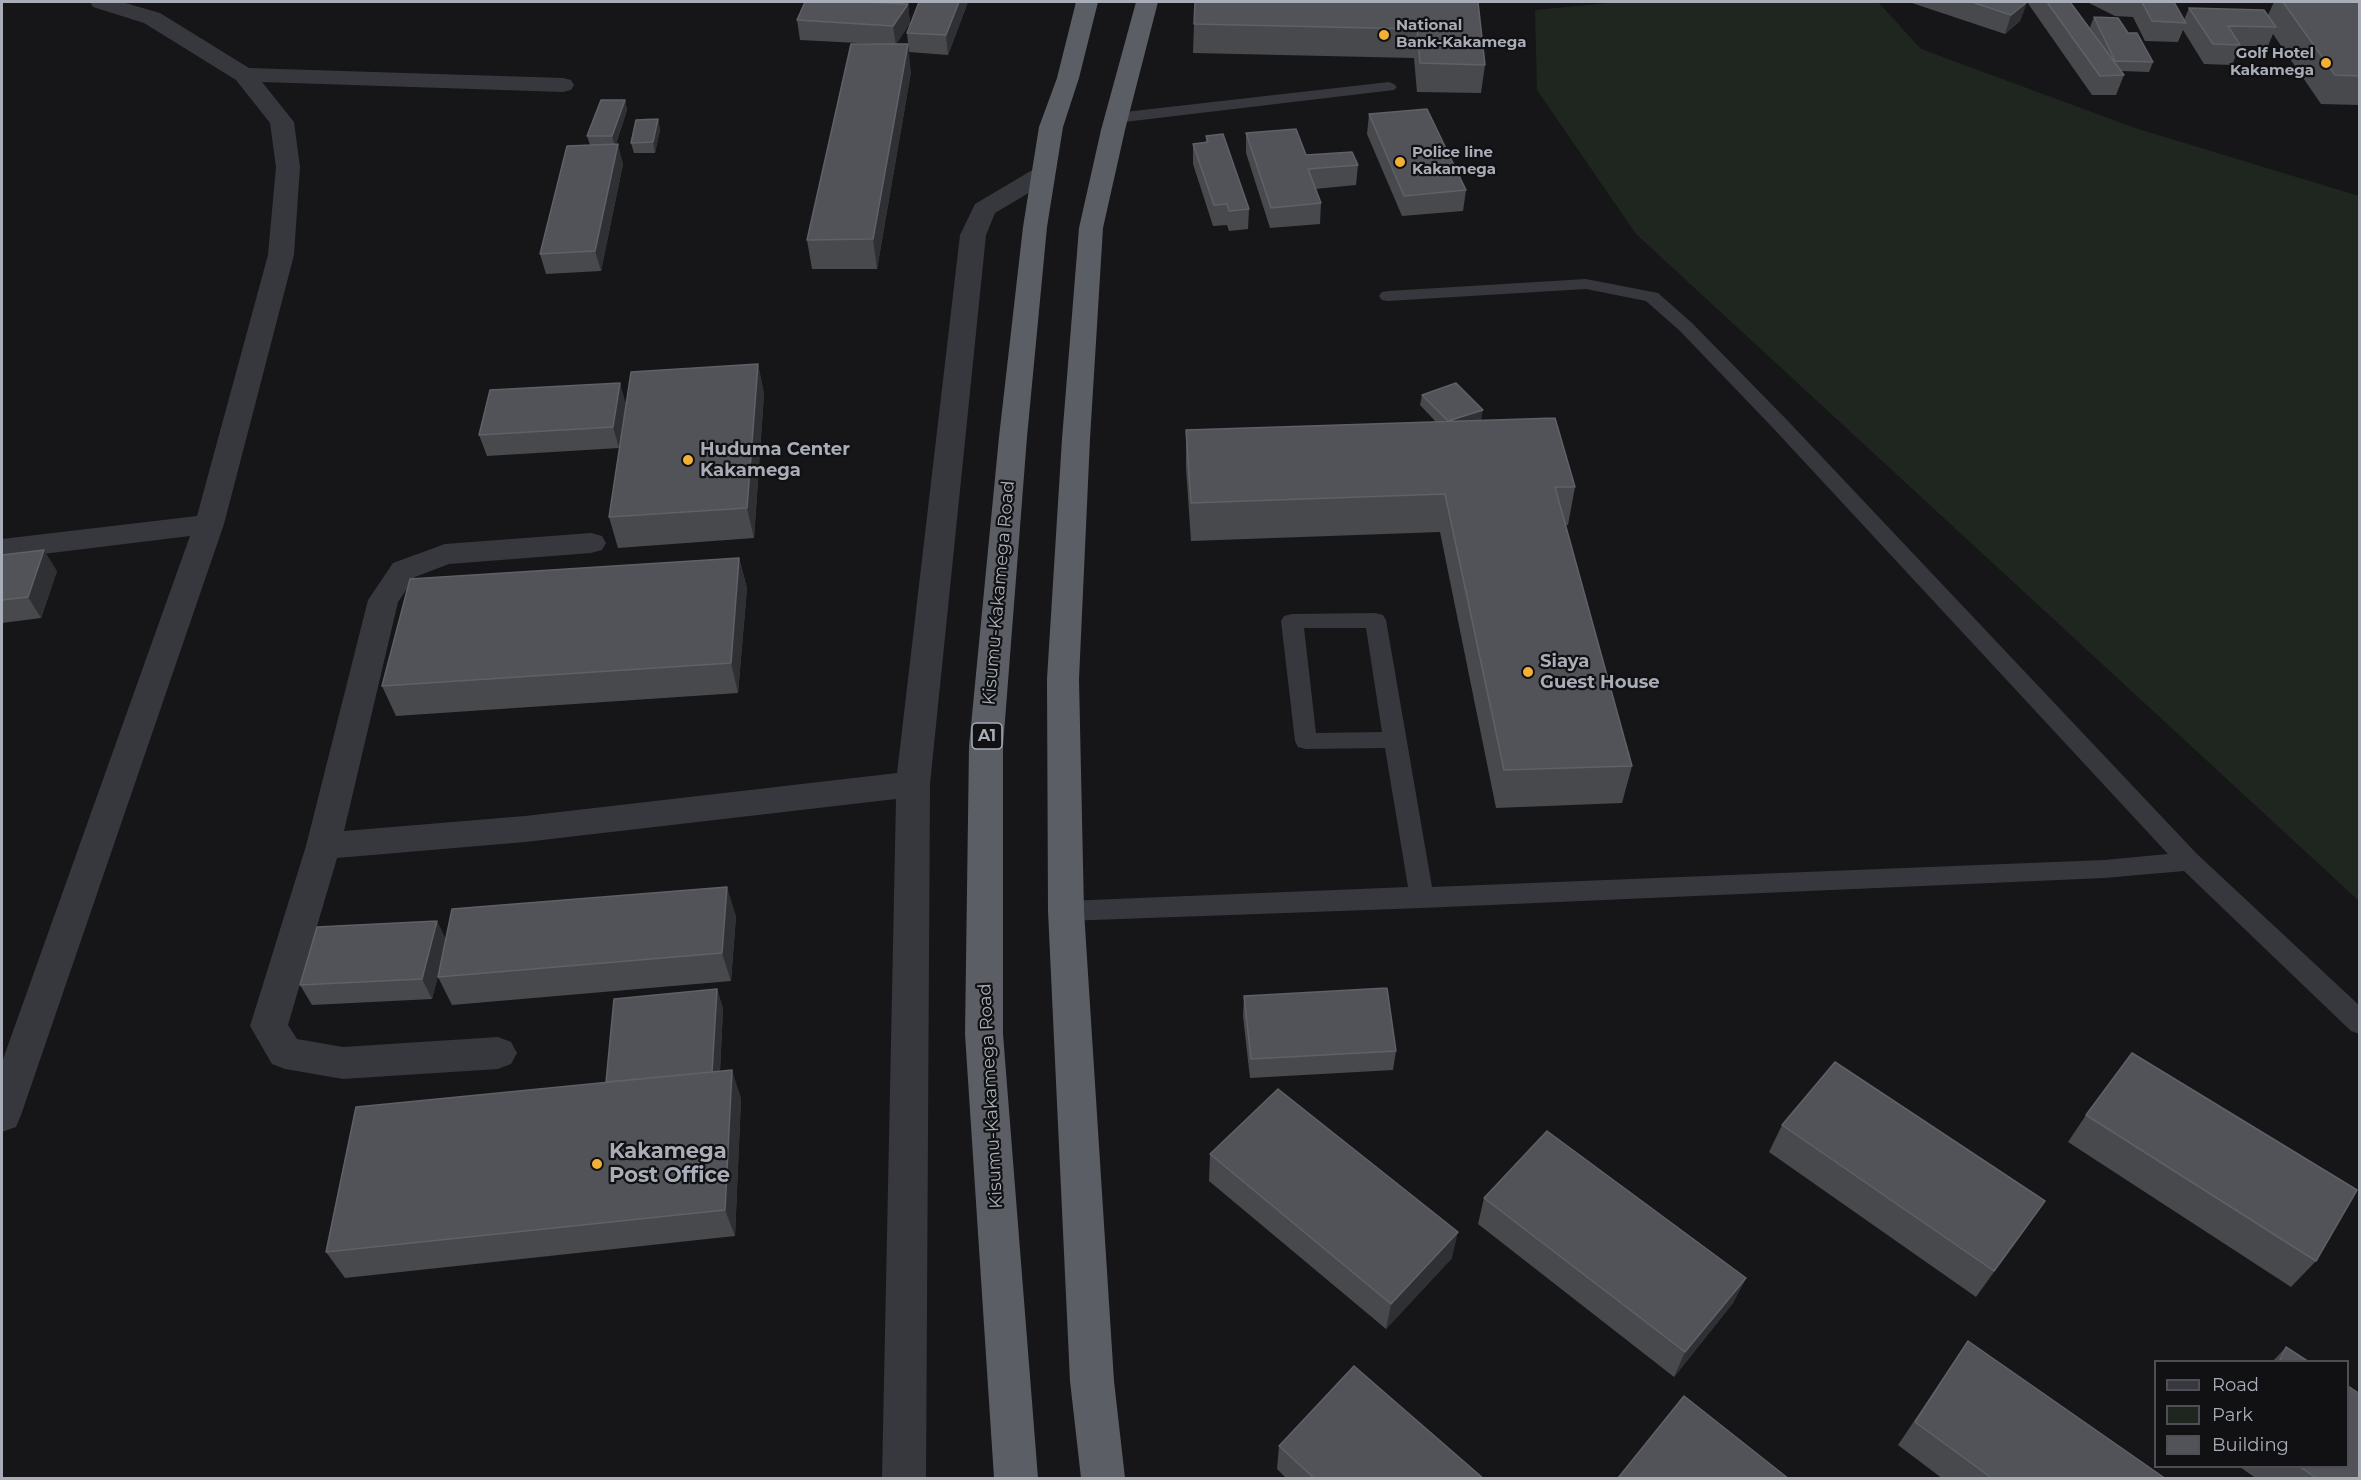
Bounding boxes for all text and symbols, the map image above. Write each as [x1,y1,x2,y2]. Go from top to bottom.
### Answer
place label: National Bank-Kakamega [1396,17,1526,52]
marker: National Bank-Kakamega [1377,28,1391,42]
place label: Golf Hotel Kakamega [2230,45,2314,80]
marker: Golf Hotel Kakamega [2319,56,2333,70]
place label: Police line Kakamega [1412,144,1496,179]
marker: Police line Kakamega [1393,155,1407,169]
place label: Huduma Center Kakamega [700,439,850,482]
marker: Huduma Center Kakamega [681,453,695,467]
street label: Kisumu-Kakamega Road [978,480,1020,706]
place label: Siaya Guest House [1540,651,1660,694]
marker: Siaya Guest House [1521,665,1535,679]
road number: A1 [972,723,1002,749]
street label: Kisumu-Kakamega Road [974,983,1008,1209]
place label: Kakamega Post Office [609,1139,730,1189]
marker: Kakamega Post Office [590,1157,604,1171]
legend [2154,1360,2349,1468]
text: Road [2212,1374,2259,1396]
text: Park [2212,1404,2253,1426]
text: Building [2212,1434,2289,1456]

